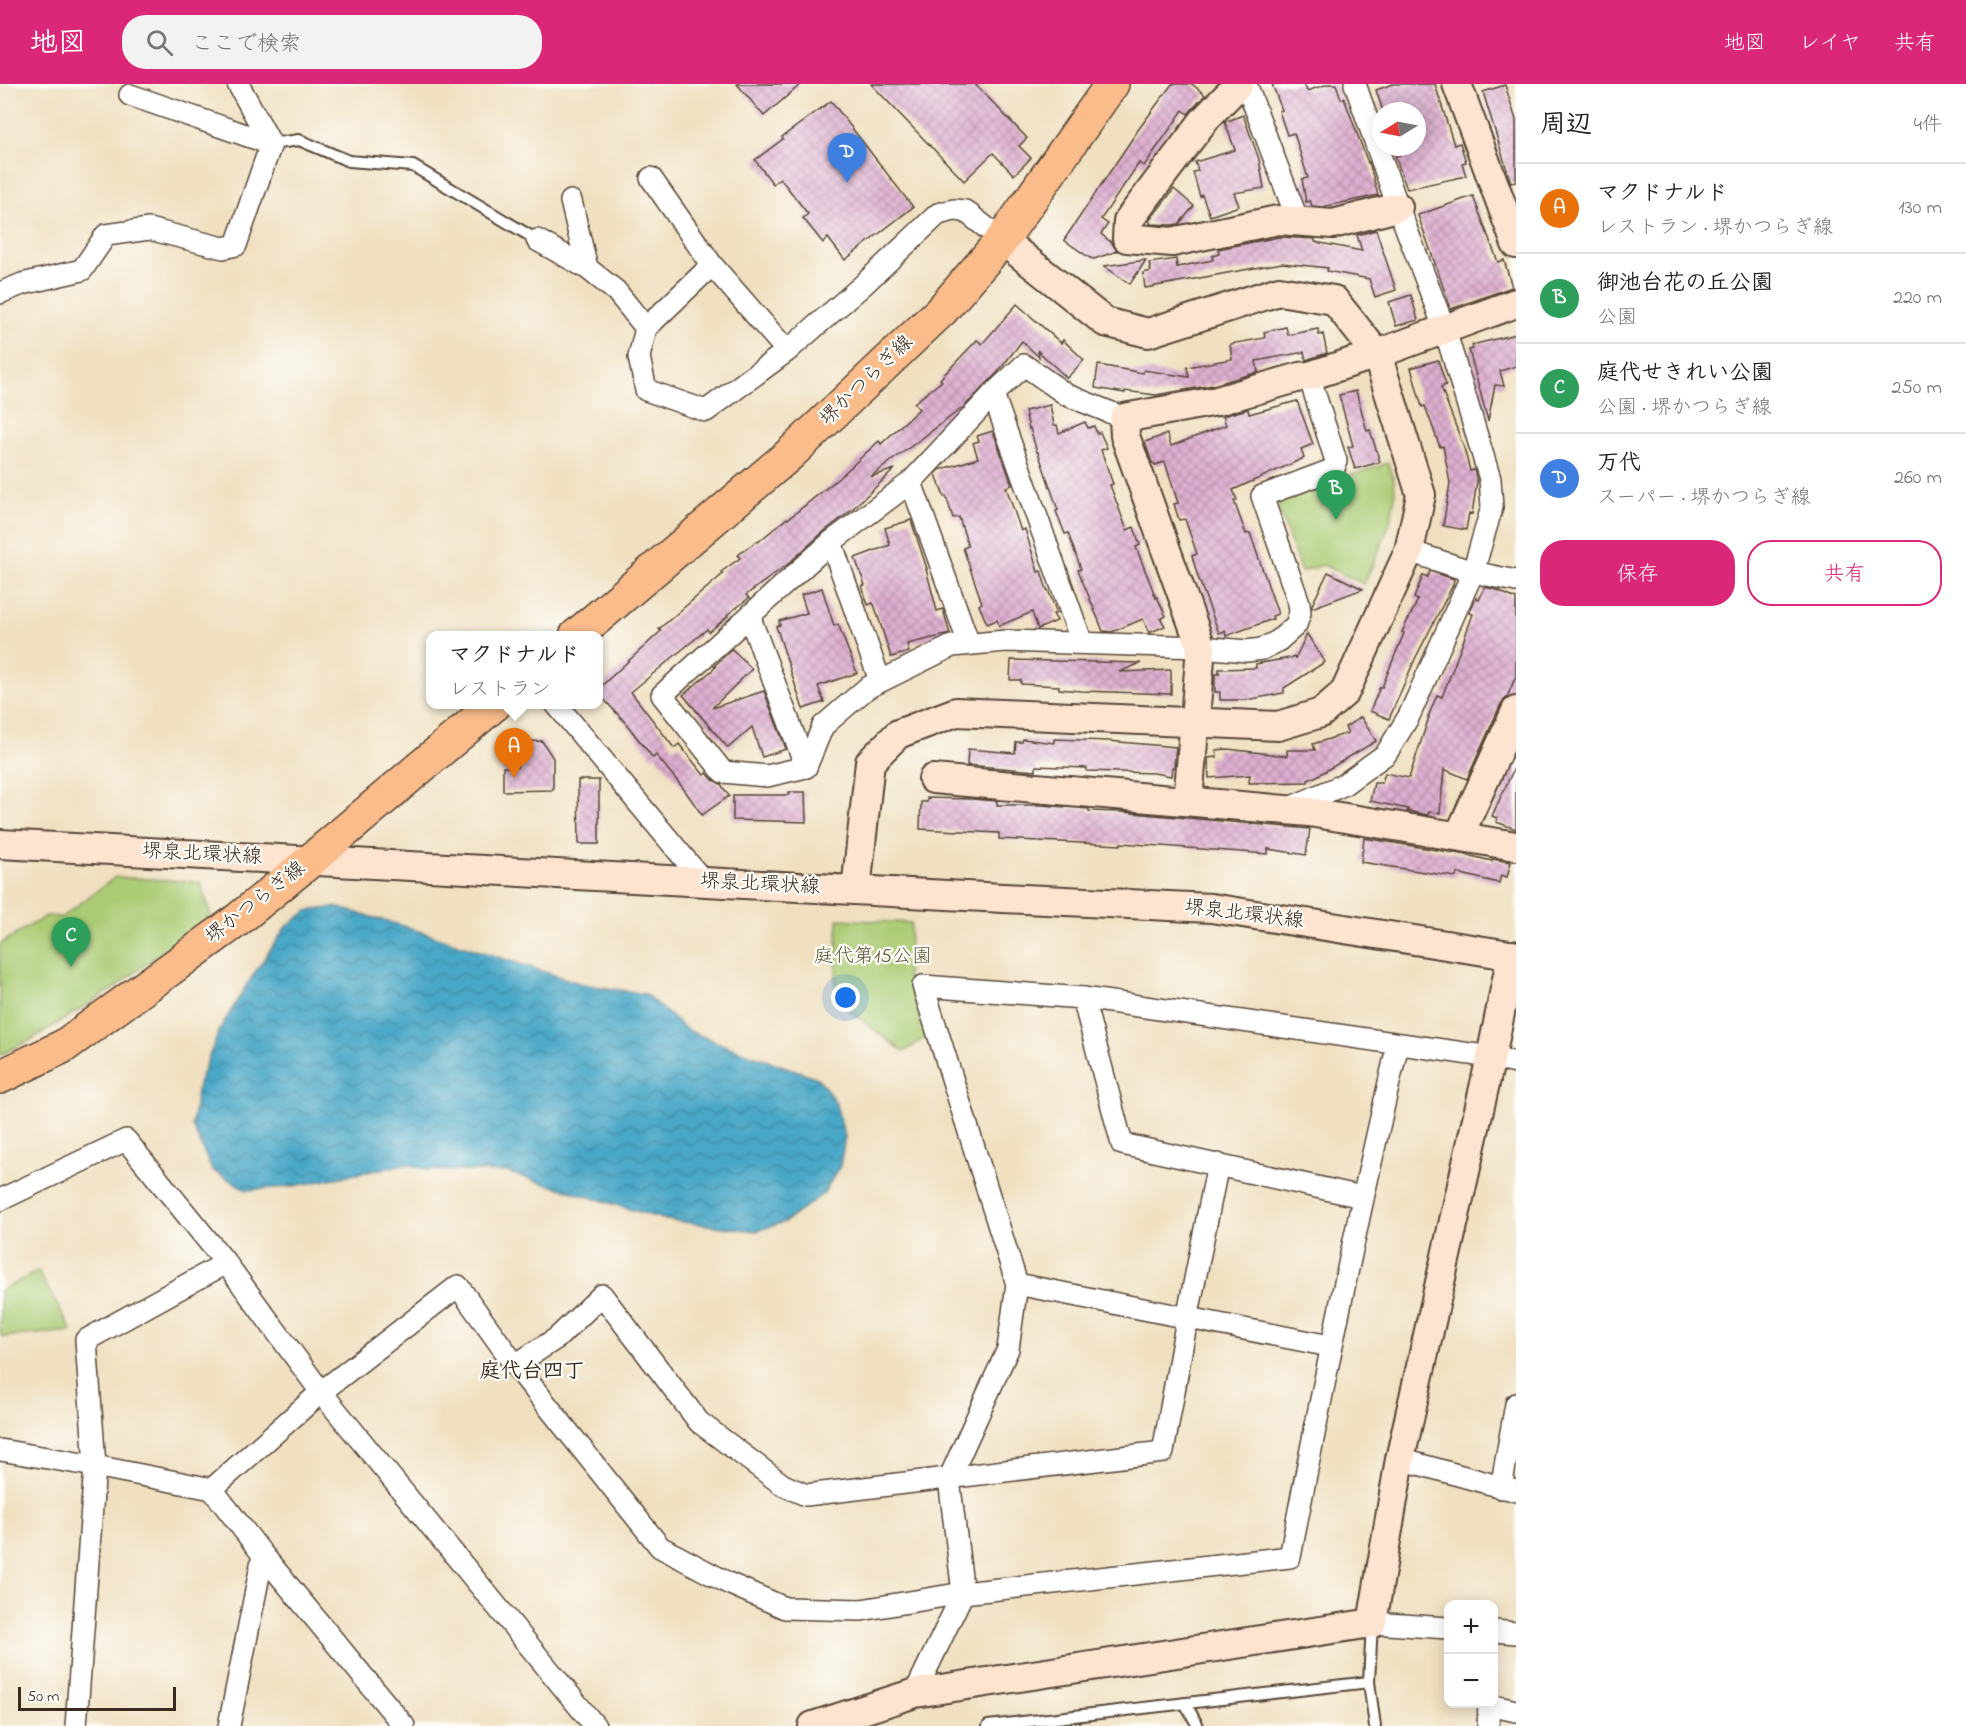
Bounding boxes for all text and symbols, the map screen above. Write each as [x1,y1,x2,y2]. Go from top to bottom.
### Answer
search box [122,15,542,69]
text: 地図 [30,24,86,65]
icon: search [143,26,176,59]
text: ここで検索 [191,29,301,61]
text: 地図 [1724,29,1766,59]
text: レイヤ [1799,29,1861,59]
text: 共有 [1894,29,1936,59]
north arrow [1372,102,1426,156]
text: 周辺 [1540,107,1592,145]
text: 4件 [1914,111,1942,140]
pin: D [828,134,866,183]
text: マクドナルド [1597,178,1728,210]
text: A [1553,194,1566,223]
text: 130 m [1898,194,1942,223]
text: レストラン · 堺かつらぎ線 [1597,214,1833,243]
text: 御池台花の丘公園 [1597,268,1773,300]
text: B [1553,284,1566,313]
text: 220 m [1893,284,1942,313]
text: 公園 [1597,304,1637,333]
street label: 堺かつらぎ線 [814,329,920,433]
text: 庭代せきれい公園 [1597,358,1773,390]
text: C [1554,374,1565,403]
text: 250 m [1891,374,1942,403]
text: 公園 · 堺かつらぎ線 [1597,394,1771,423]
text: 万代 [1597,448,1641,480]
text: D [1552,464,1567,493]
text: 260 m [1894,464,1942,493]
pin: B [1316,470,1356,520]
text: スーパー · 堺かつらぎ線 [1597,484,1810,513]
button: 保存 [1540,540,1735,606]
button: 共有 [1747,540,1942,606]
popup [426,631,603,709]
text: マクドナルド [449,640,580,672]
text: レストラン [449,676,551,705]
pin: A [494,728,534,778]
street label: 堺泉北環状線 [141,837,263,873]
street label: 堺かつらぎ線 [200,855,312,951]
street label: 堺泉北環状線 [699,867,821,903]
street label: 堺泉北環状線 [1183,893,1305,937]
pin: C [52,918,90,967]
park label: 庭代第15公園 [814,943,932,972]
your location [831,983,860,1012]
district label: 庭代台四丁 [480,1357,585,1387]
map controls [1444,1600,1498,1708]
button: + [1444,1600,1498,1654]
button: − [1444,1654,1498,1708]
scale bar [18,1684,176,1712]
text: 50 m [27,1685,59,1709]

